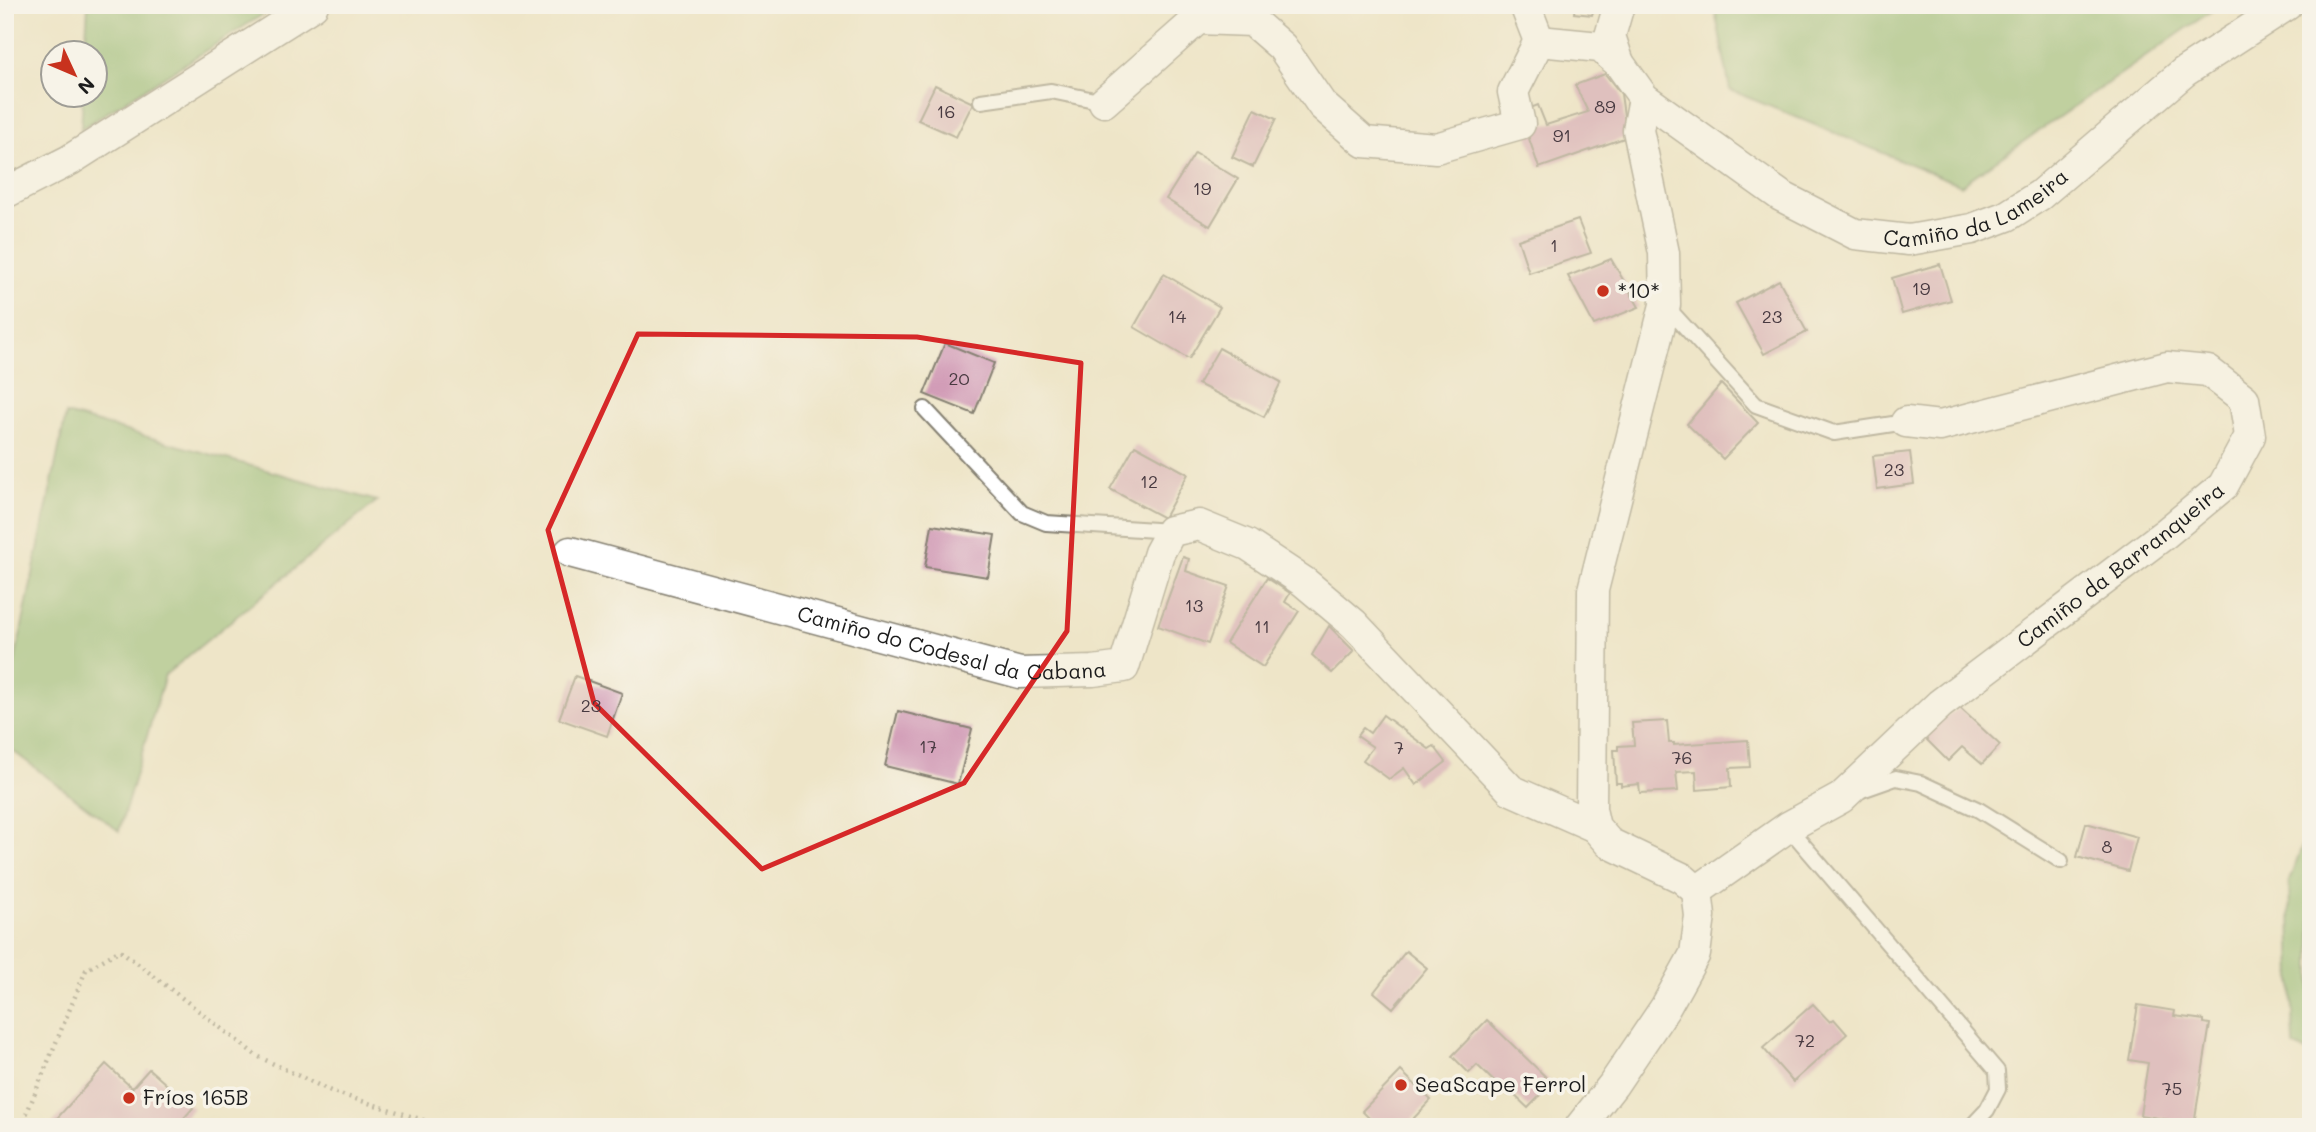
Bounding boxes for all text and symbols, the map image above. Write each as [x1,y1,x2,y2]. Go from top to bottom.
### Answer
north arrow [38,38,108,108]
text: N [73,72,101,100]
house number: 89 [1594,94,1616,118]
house number: 16 [937,99,955,123]
house number: 91 [1553,123,1571,147]
street label: Camiño da Lameira [1882,162,2073,252]
house number: 19 [1193,176,1212,200]
house number: 1 [1550,233,1558,257]
place label: *10* [1617,276,1660,303]
house number: 19 [1912,276,1931,300]
marker: *10* [1595,283,1611,299]
house number: 14 [1168,304,1187,328]
house number: 23 [1762,304,1782,328]
house number: 20 [948,366,970,390]
house number: 23 [1884,457,1904,481]
house number: 12 [1140,469,1158,493]
street label: Camiño da Barranqueira [2011,476,2229,653]
house number: 13 [1185,593,1203,617]
street label: Camiño do Codesal da Cabana [795,599,1108,685]
house number: 11 [1254,614,1270,638]
house number: 23 [581,693,601,717]
house number: 17 [919,734,937,758]
house number: 7 [1394,735,1404,759]
house number: 76 [1672,745,1692,769]
house number: 8 [2102,834,2113,858]
house number: 72 [1795,1028,1815,1052]
place label: SeaScape Ferrol [1415,1070,1586,1097]
house number: 75 [2162,1076,2182,1100]
marker: SeaScape Ferrol [1393,1077,1409,1093]
place label: Fríos 165B [143,1083,249,1110]
marker: Fríos 165B [121,1090,137,1106]

